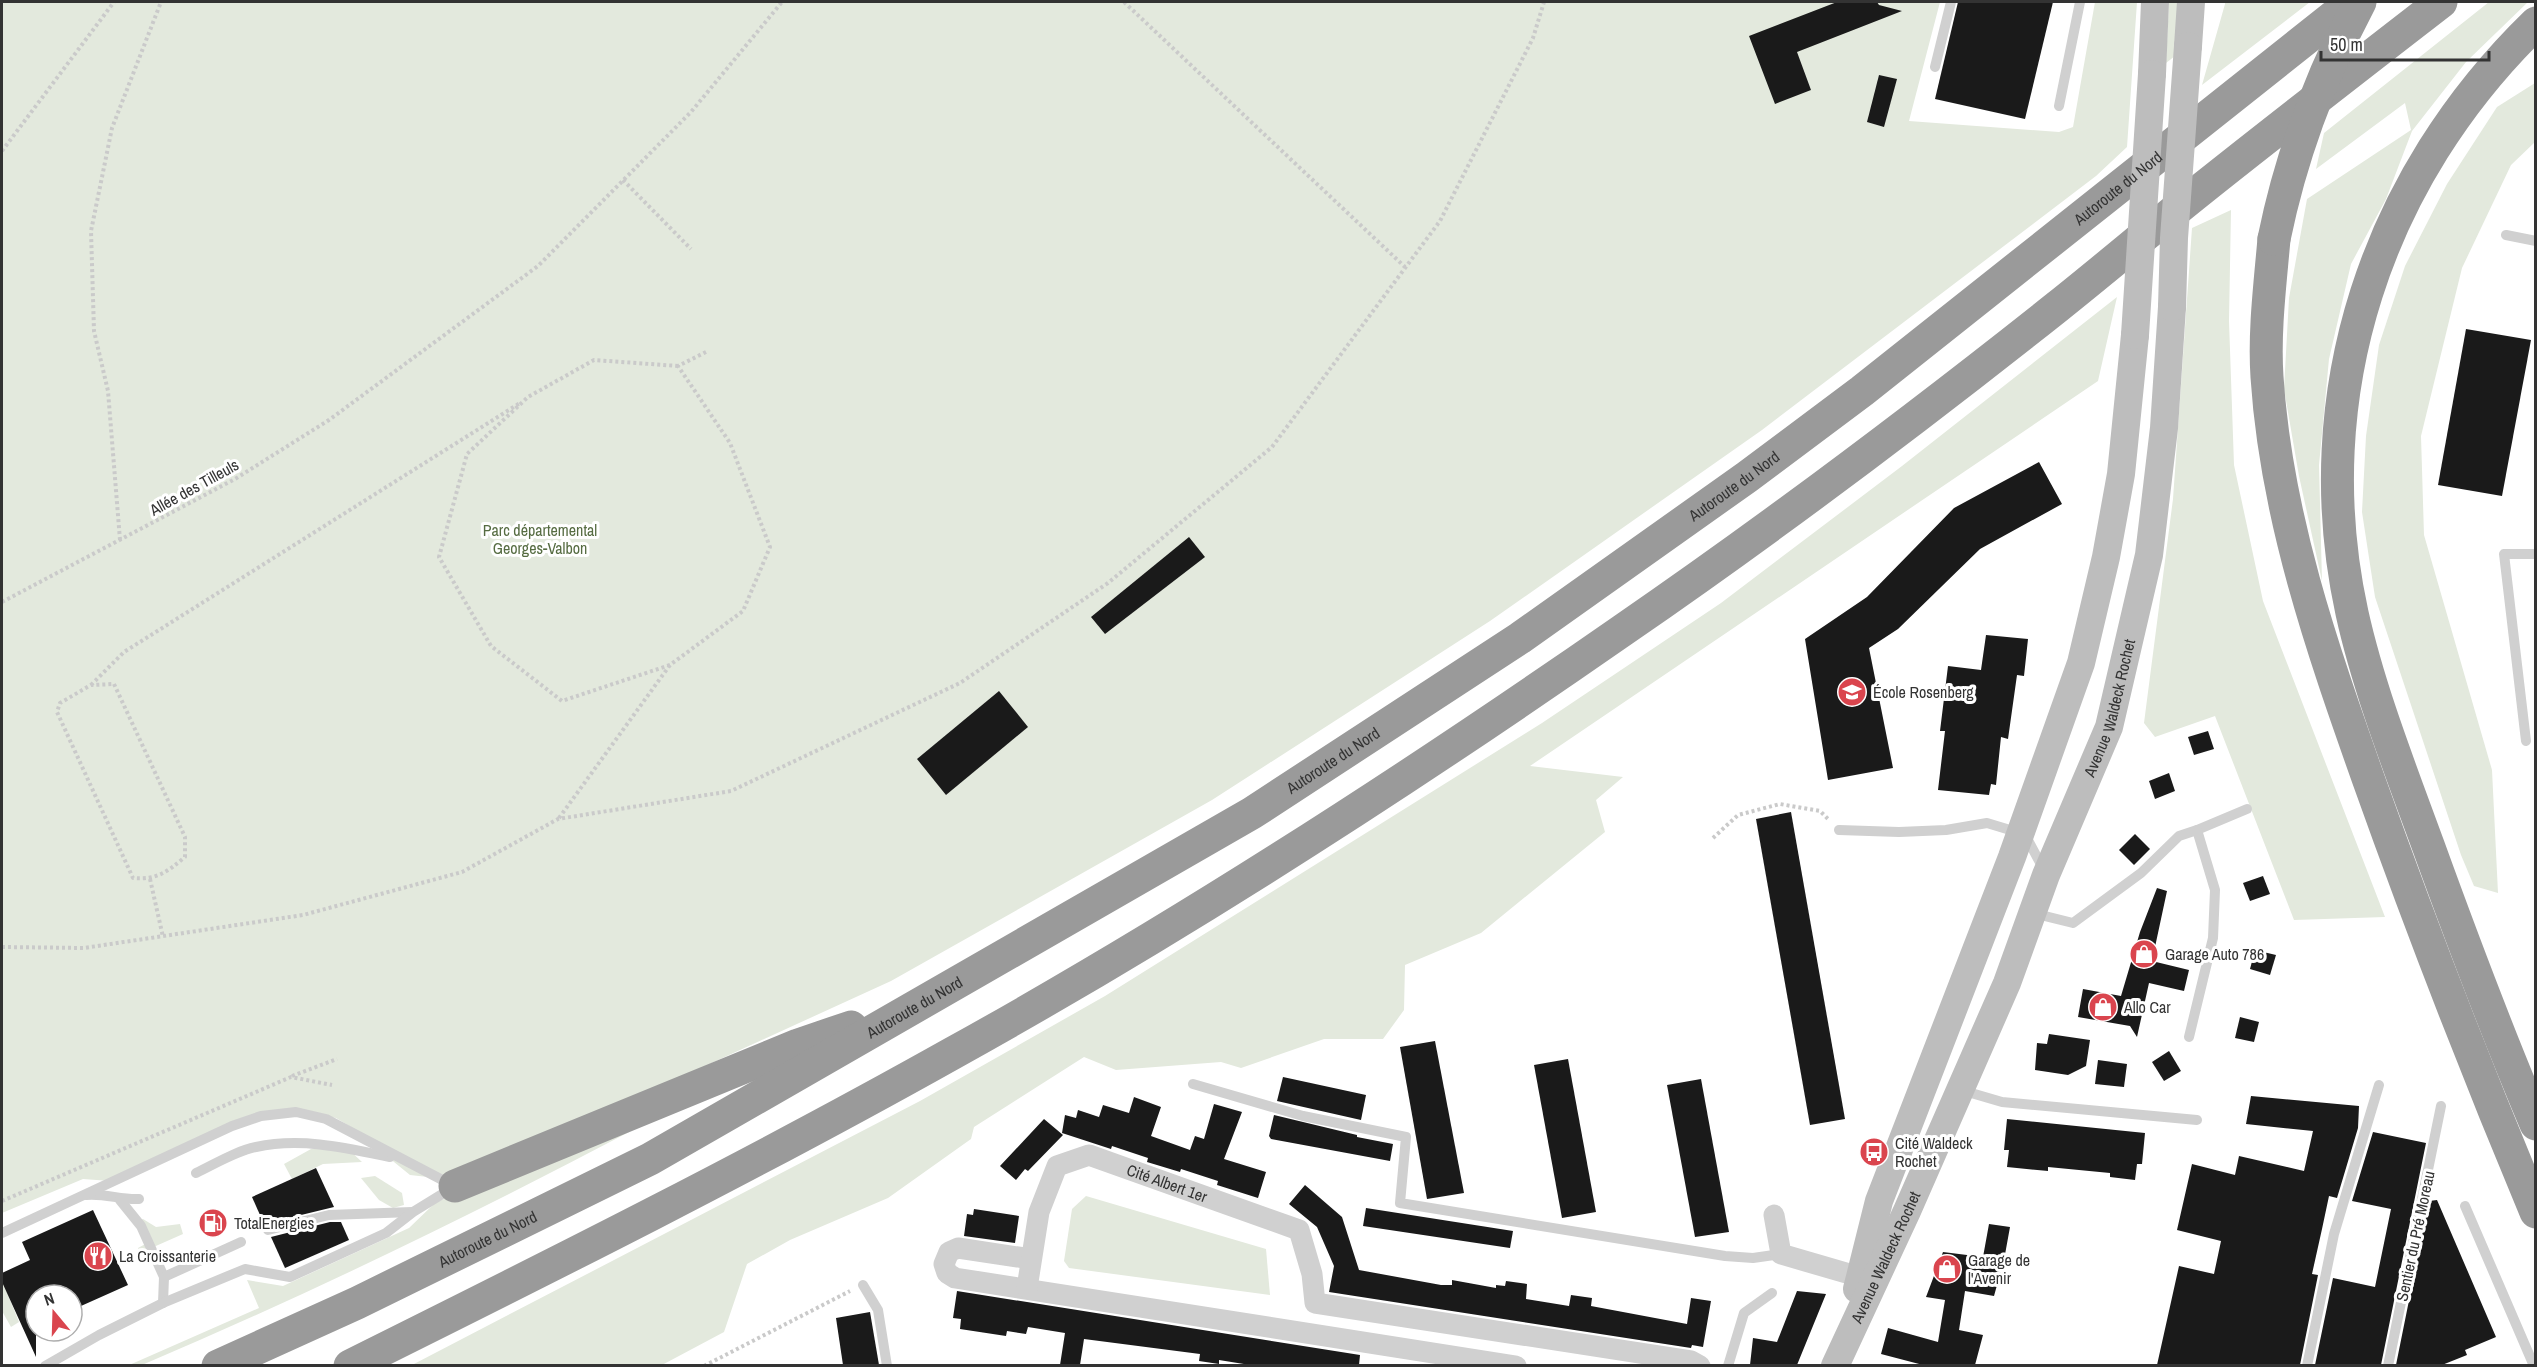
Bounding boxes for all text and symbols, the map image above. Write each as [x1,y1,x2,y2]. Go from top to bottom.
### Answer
scale bar [2321,24,2489,62]
text: 50 m [2330,32,2363,57]
street label: Autoroute du Nord [2068,146,2167,231]
street label: Autoroute du Nord [1683,446,1784,527]
street label: Allée des Tilleuls [145,453,242,521]
park label: Parc départemental Georges-Valbon [483,519,597,559]
street label: Avenue Waldeck Rochet [2078,637,2140,781]
school or university icon: École Rosenberg [1836,676,1868,708]
place label: École Rosenberg [1873,681,1974,703]
street label: Autoroute du Nord [1281,722,1384,799]
shop icon: Garage Auto 786 [2128,938,2160,970]
place label: Garage Auto 786 [2165,943,2264,965]
street label: Autoroute du Nord [862,971,966,1044]
shop icon: Allo Car [2087,991,2119,1023]
place label: Allo Car [2123,996,2171,1018]
place label: Cité Waldeck Rochet [1895,1132,1973,1172]
bus stop icon: Cité Waldeck Rochet [1858,1136,1890,1168]
street label: Cité Albert 1er [1124,1158,1211,1208]
street label: Sentier du Pré Moreau [2390,1169,2440,1303]
street label: Avenue Waldeck Rochet [1845,1187,1925,1328]
street label: Autoroute du Nord [434,1205,540,1273]
fuel station icon: TotalEnergies [197,1207,229,1239]
place label: TotalEnergies [234,1212,314,1234]
restaurant icon: La Croissanterie [82,1240,114,1272]
place label: La Croissanterie [119,1245,216,1267]
place label: Garage de l'Avenir [1968,1249,2030,1289]
shop icon: Garage de l'Avenir [1931,1253,1963,1285]
north arrow [24,1283,84,1343]
text: N [41,1287,57,1311]

